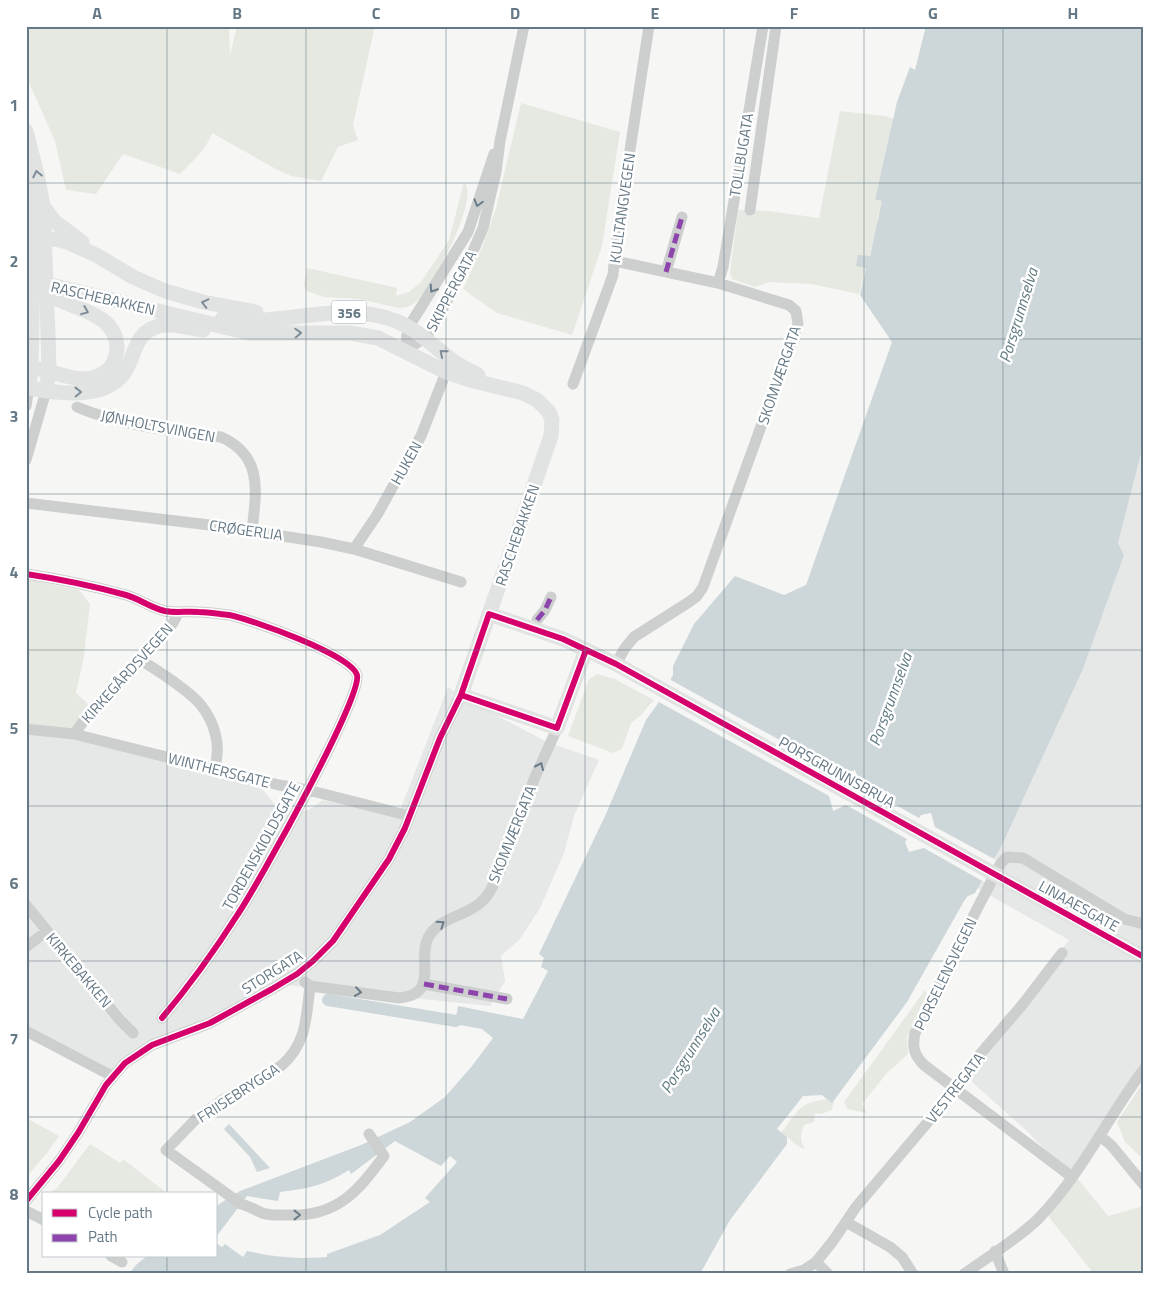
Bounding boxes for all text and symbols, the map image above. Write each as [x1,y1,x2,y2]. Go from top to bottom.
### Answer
text: A [92,1,102,25]
text: B [232,1,242,25]
text: C [372,1,381,25]
text: D [510,1,520,25]
text: E [651,1,660,25]
text: F [790,1,799,25]
text: G [928,1,938,25]
text: H [1068,1,1078,25]
text: 1 [10,93,18,117]
street label: TOLLBUGATA [723,111,759,198]
street label: KULLTANGVEGEN [603,151,641,265]
one-way arrow [32,170,43,178]
one-way arrow [474,199,484,207]
street label: SKIPPERGATA [420,246,482,336]
text: 2 [10,249,18,273]
water label: Porsgrunnselva [992,264,1044,365]
street label: RASCHEBAKKEN [49,275,157,321]
one-way arrow [430,284,440,293]
one-way arrow [200,298,209,309]
road number: 356 [332,300,366,324]
one-way arrow [80,304,89,315]
street label: SKOMVÆRGATA [751,322,807,428]
one-way arrow [294,328,302,339]
one-way arrow [440,350,449,358]
one-way arrow [74,387,82,397]
text: 3 [10,404,18,428]
street label: JØNHOLTSVINGEN [99,404,217,448]
street label: HUKEN [385,437,427,489]
street label: RASCHEBAKKEN [489,481,545,589]
street label: CRØGERLIA [208,513,284,547]
text: 4 [10,560,19,584]
street label: KIRKEGÅRDSVEGEN [76,618,178,728]
water label: Porsgrunnselva [862,648,918,749]
text: 5 [10,716,19,740]
street label: PORSGRUNNSBRUA [775,731,899,814]
street label: WINTHERSGATE [166,746,272,794]
one-way arrow [534,762,544,771]
street label: TORDENSKIOLDSGATE [216,778,306,914]
street label: SKOMVÆRGATA [482,782,542,886]
text: 6 [10,871,19,895]
street label: LINAAESGATE [1035,874,1123,938]
street label: PORSELENSVEGEN [908,914,982,1034]
one-way arrow [436,921,445,930]
street label: KIRKEBAKKEN [41,927,117,1013]
street label: STORGATA [237,944,307,1000]
one-way arrow [355,986,363,997]
water label: Porsgrunnselva [654,1001,727,1098]
text: 7 [10,1027,18,1051]
street label: VESTREGATA [920,1048,990,1128]
street label: FRIISEBRYGGA [192,1058,284,1128]
text: 8 [10,1182,19,1206]
legend [42,1192,218,1258]
text: Cycle path [88,1201,153,1224]
one-way arrow [293,1210,301,1220]
text: Path [88,1225,118,1248]

